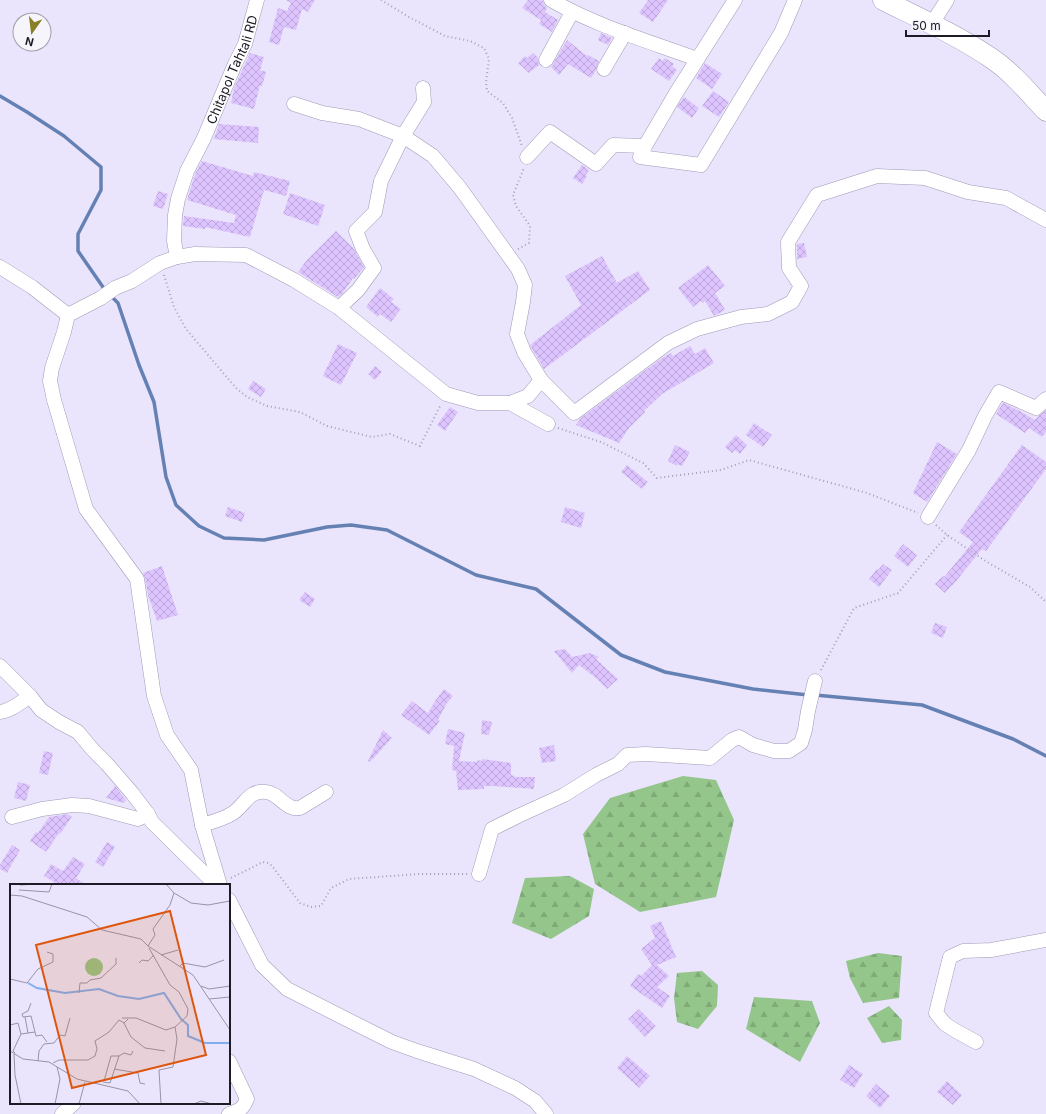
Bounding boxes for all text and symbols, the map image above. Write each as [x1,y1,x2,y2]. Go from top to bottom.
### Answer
north arrow [12,12,52,52]
scale bar [906,12,989,38]
street label: Chitapol Tahtali RD [203,13,261,126]
text: 50 m [912,18,941,33]
text: N [24,34,35,50]
inset map [10,884,230,1104]

